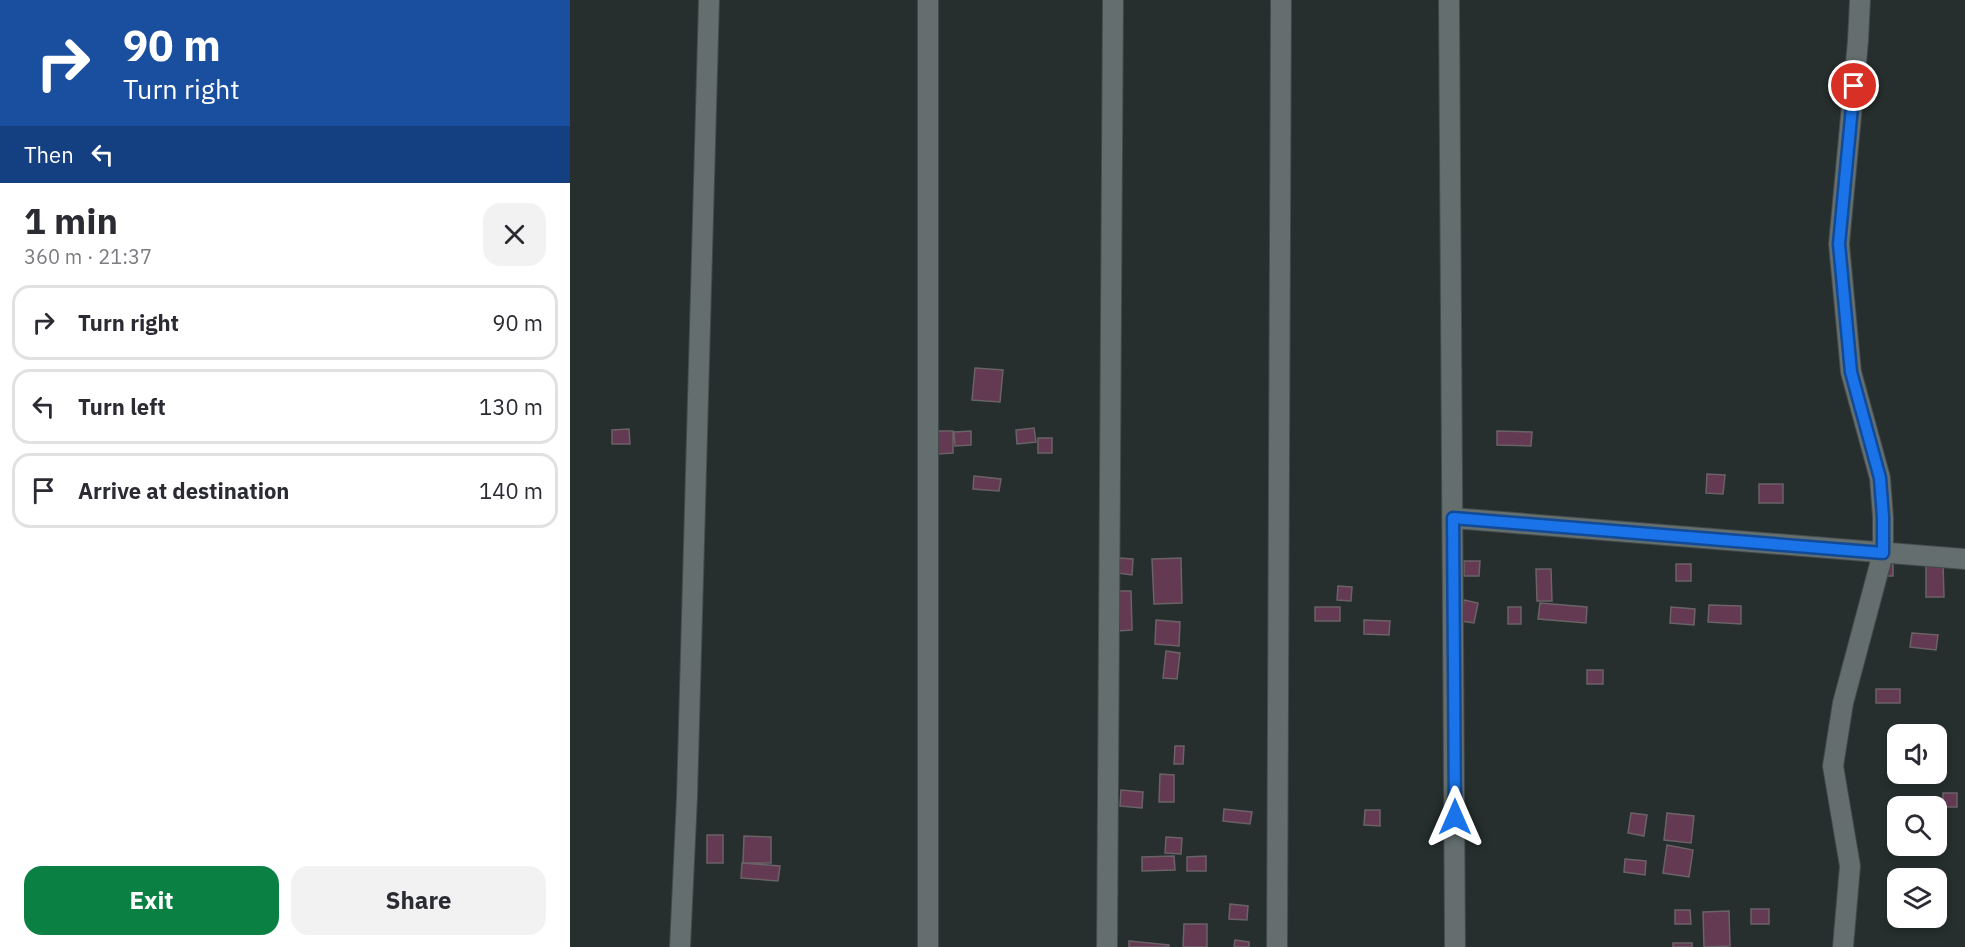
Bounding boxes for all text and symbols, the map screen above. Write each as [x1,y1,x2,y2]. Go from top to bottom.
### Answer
text: 90 m [123,18,221,73]
icon: right [24,24,102,102]
pin [1828,60,1879,111]
icon: arrive [1837,69,1870,102]
text: Turn right [123,71,240,106]
icon: left [86,138,119,171]
text: Then [24,140,74,169]
text: 1 min [24,197,118,244]
button: close [483,203,546,266]
text: 360 m · 21:37 [24,243,152,270]
icon: right [27,306,60,339]
text: Turn right [78,308,179,337]
text: 90 m [492,308,543,337]
icon: left [27,390,60,423]
text: Turn left [78,392,166,421]
text: 130 m [479,392,543,421]
icon: arrive [27,474,60,507]
text: Arrive at destination [78,476,289,505]
text: 140 m [479,476,543,505]
map controls [1887,724,1947,928]
button: sound [1887,724,1947,784]
position arrow [1423,785,1487,849]
button: search [1887,796,1947,856]
button: Exit [24,866,279,935]
button: Share [291,866,546,935]
button: layers [1887,868,1947,928]

